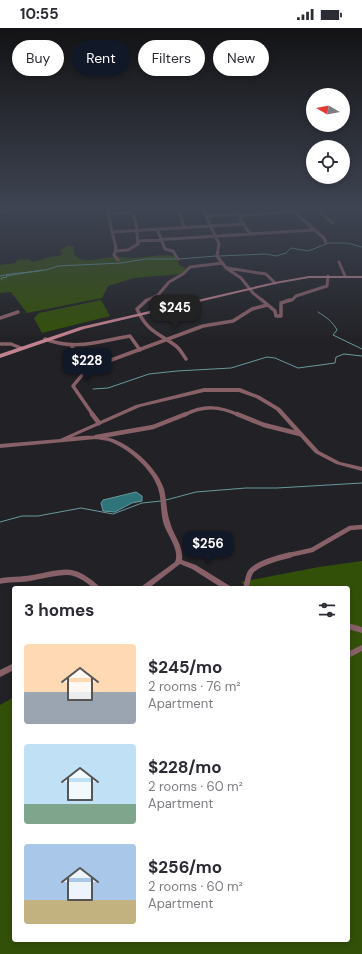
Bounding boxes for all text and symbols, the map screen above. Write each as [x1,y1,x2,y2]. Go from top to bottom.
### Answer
text: 10:55 [20,4,59,24]
chip: Buy [12,40,64,76]
chip: Rent [72,40,130,76]
chip: Filters [138,40,205,76]
chip: New [213,40,269,76]
north arrow [306,88,350,132]
map controls [306,88,350,184]
button: locate [306,140,350,184]
pin: $245 [151,295,199,329]
text: $245 [159,299,191,316]
pin: $228 [63,348,111,382]
text: $228 [72,352,103,369]
pin: $256 [184,531,232,565]
text: $256 [192,535,224,552]
text: 3 homes [24,599,94,621]
icon: filters [316,599,338,621]
text: $245/mo [148,656,222,678]
icon: home [56,660,104,708]
text: 2 rooms · 76 m² [148,678,241,695]
text: Apartment [148,695,213,712]
text: $228/mo [148,756,222,778]
icon: home [56,760,104,808]
text: 2 rooms · 60 m² [148,778,243,795]
text: Apartment [148,795,213,812]
text: $256/mo [148,856,222,878]
icon: home [56,860,104,908]
text: 2 rooms · 60 m² [148,878,243,895]
text: Apartment [148,895,213,912]

